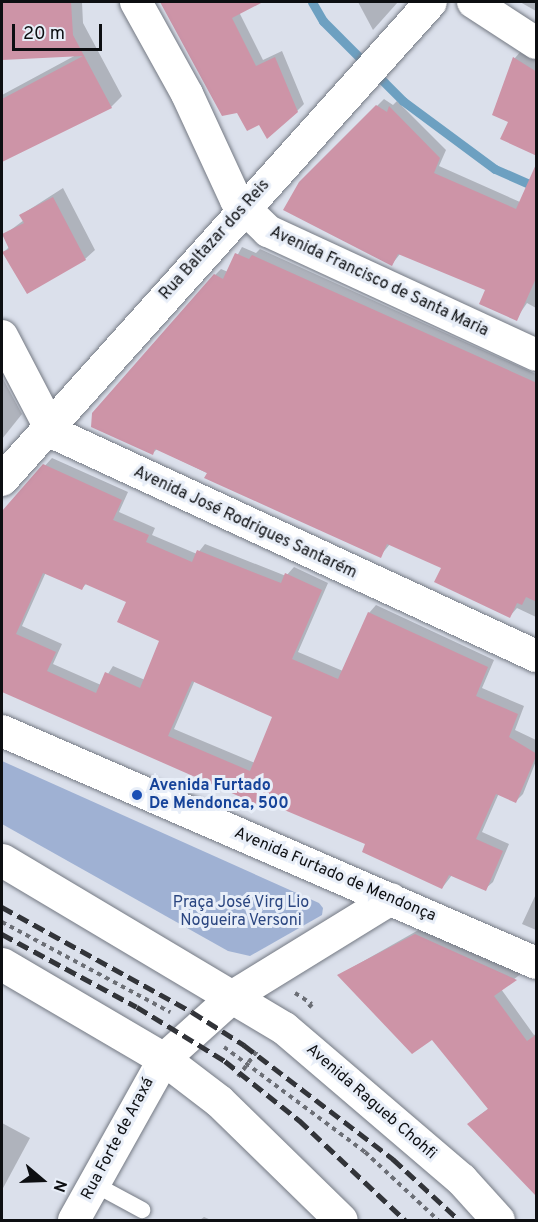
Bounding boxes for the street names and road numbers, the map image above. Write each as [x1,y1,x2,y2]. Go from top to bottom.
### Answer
street label: Rua Baltazar dos Reis [156,176,274,304]
street label: Avenida Francisco de Santa Maria [267,223,491,341]
street label: Avenida José Rodrigues Santarém [130,463,360,583]
street label: Avenida Furtado de Mendonça [231,824,439,926]
street label: Avenida Ragueb Chohfi [302,1040,440,1164]
street label: Rua Forte de Araxá [77,1074,159,1204]

